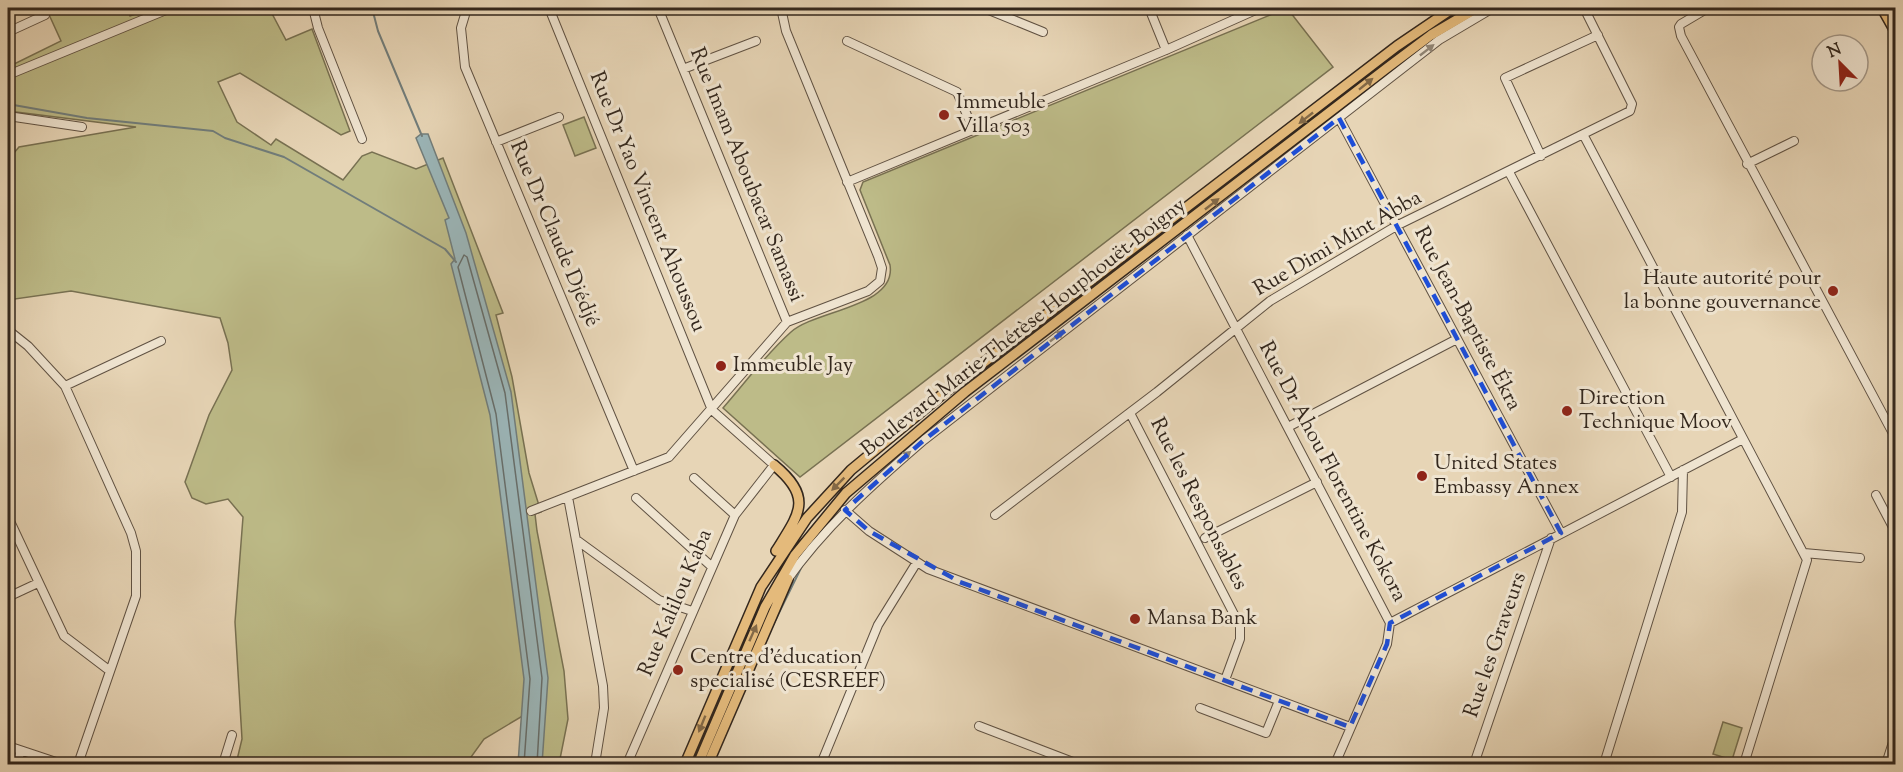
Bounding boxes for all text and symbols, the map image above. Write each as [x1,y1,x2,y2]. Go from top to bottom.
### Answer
north arrow [1810,33,1870,93]
text: N [1824,38,1846,65]
street label: Rue Imam Aboubacar Samassi [681,43,811,307]
one-way arrow [1420,44,1435,56]
street label: Rue Dr Yao Vincent Ahoussou [581,67,713,337]
one-way arrow [1358,78,1374,91]
place label: Immeuble Villa 503 [956,88,1046,142]
marker: Immeuble Villa 503 [937,108,951,122]
one-way arrow [1298,111,1314,124]
street label: Rue Dr Claude Djédjé [501,136,607,332]
street label: Rue Dimi Mint Abba [1248,183,1428,304]
street label: Boulevard Marie-Thérèse Houphouët-Boigny [855,191,1193,465]
one-way arrow [1205,198,1220,210]
street label: Rue Jean-Baptiste Ékra [1406,222,1528,417]
place label: Haute autorité pour la bonne gouvernance [1624,264,1821,318]
marker: Haute autorité pour la bonne gouvernance [1826,284,1840,298]
one-way arrow [1050,331,1065,343]
street label: Rue Dr Ahou Florentine Kokora [1250,336,1414,608]
place label: Immeuble Jay [733,351,854,381]
marker: Immeuble Jay [714,359,728,373]
place label: Direction Technique Moov [1579,384,1732,438]
marker: Direction Technique Moov [1560,404,1574,418]
street label: Rue les Responsables [1142,413,1254,595]
place label: United States Embassy Annex [1434,449,1579,503]
one-way arrow [896,451,911,464]
marker: United States Embassy Annex [1415,469,1429,483]
one-way arrow [832,476,846,490]
street label: Rue Kalilou Kaba [632,525,721,681]
street label: Rue les Graveurs [1457,568,1535,722]
place label: Mansa Bank [1147,604,1258,634]
marker: Mansa Bank [1128,612,1142,626]
one-way arrow [748,624,757,641]
place label: Centre d'éducation specialisé (CESREEF) [690,643,886,697]
marker: Centre d'éducation specialisé (CESREEF) [671,663,685,677]
one-way arrow [697,716,707,734]

